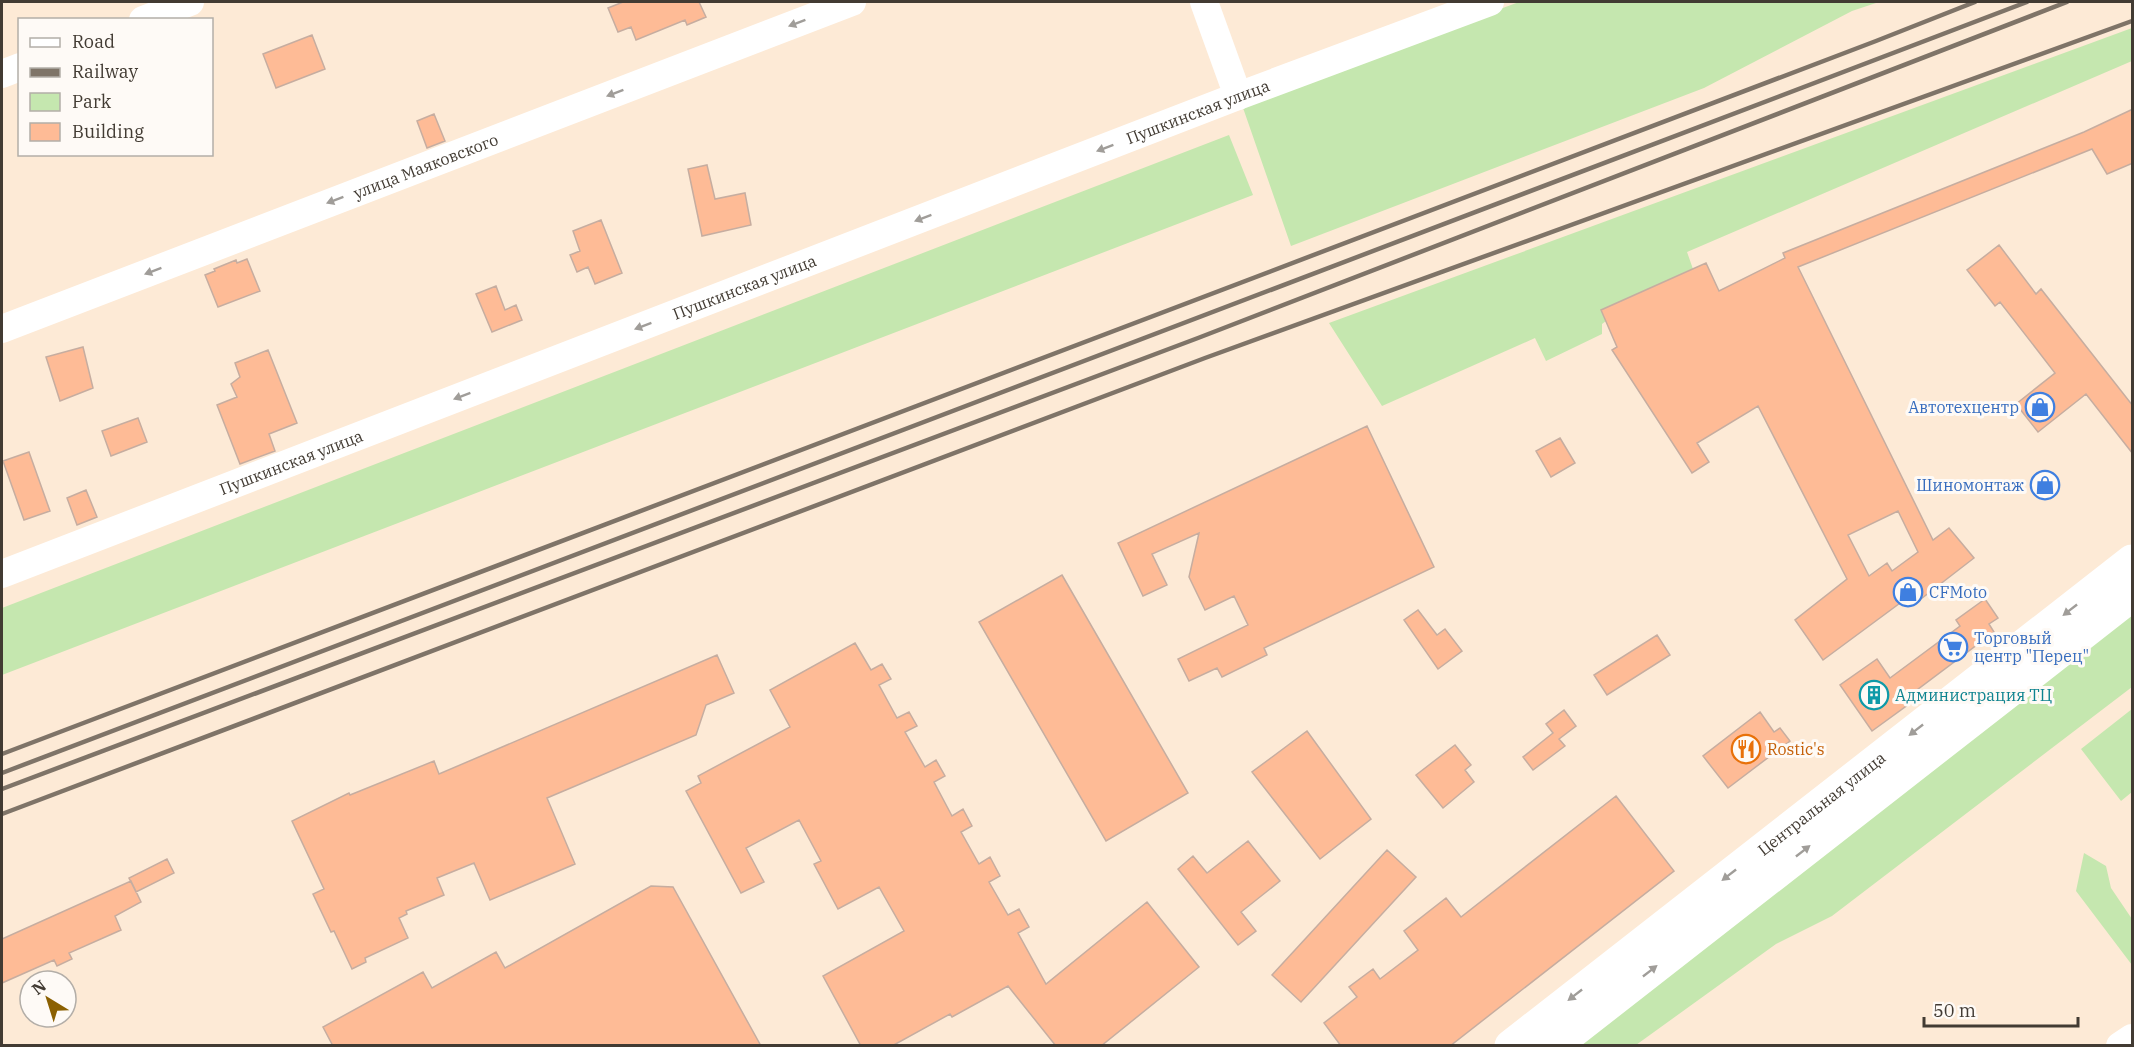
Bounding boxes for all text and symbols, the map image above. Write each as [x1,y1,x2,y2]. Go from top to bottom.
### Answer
legend [18,18,213,156]
one-way arrow [788,18,806,28]
text: Road [72,30,115,53]
text: Railway [72,60,138,83]
street label: Пушкинская улица [1123,75,1273,148]
one-way arrow [606,88,624,98]
text: Park [72,90,112,113]
text: Building [72,120,144,143]
street label: улица Маяковского [350,129,501,203]
one-way arrow [1096,143,1114,153]
one-way arrow [326,196,344,206]
one-way arrow [914,213,932,223]
street label: Пушкинская улица [670,250,819,324]
one-way arrow [144,266,162,276]
one-way arrow [634,321,652,331]
one-way arrow [452,391,470,401]
shop icon: Автотехцентр [2024,391,2056,423]
place label: Автотехцентр [1908,397,2019,417]
street label: Пушкинская улица [217,425,366,499]
shop icon: Шиномонтаж [2029,469,2061,501]
place label: Шиномонтаж [1916,475,2024,495]
shop icon: CFMoto [1892,576,1924,608]
place label: CFMoto [1929,582,1987,602]
one-way arrow [2062,603,2078,616]
place label: Торговый центр "Перец" [1974,628,2089,666]
supermarket icon: Торговый центр "Перец" [1937,631,1969,663]
building icon: Администрация ТЦ [1858,679,1890,711]
place label: Администрация ТЦ [1895,685,2052,705]
one-way arrow [1908,723,1924,736]
restaurant icon: Rostic's [1730,733,1762,765]
place label: Rostic's [1767,739,1825,759]
street label: Центральная улица [1754,747,1890,860]
one-way arrow [1795,845,1811,857]
one-way arrow [1721,869,1737,882]
one-way arrow [1642,965,1657,977]
north arrow [18,969,78,1029]
text: N [28,975,50,999]
one-way arrow [1568,989,1583,1001]
scale bar [1924,990,2078,1028]
text: 50 m [1933,999,1976,1022]

